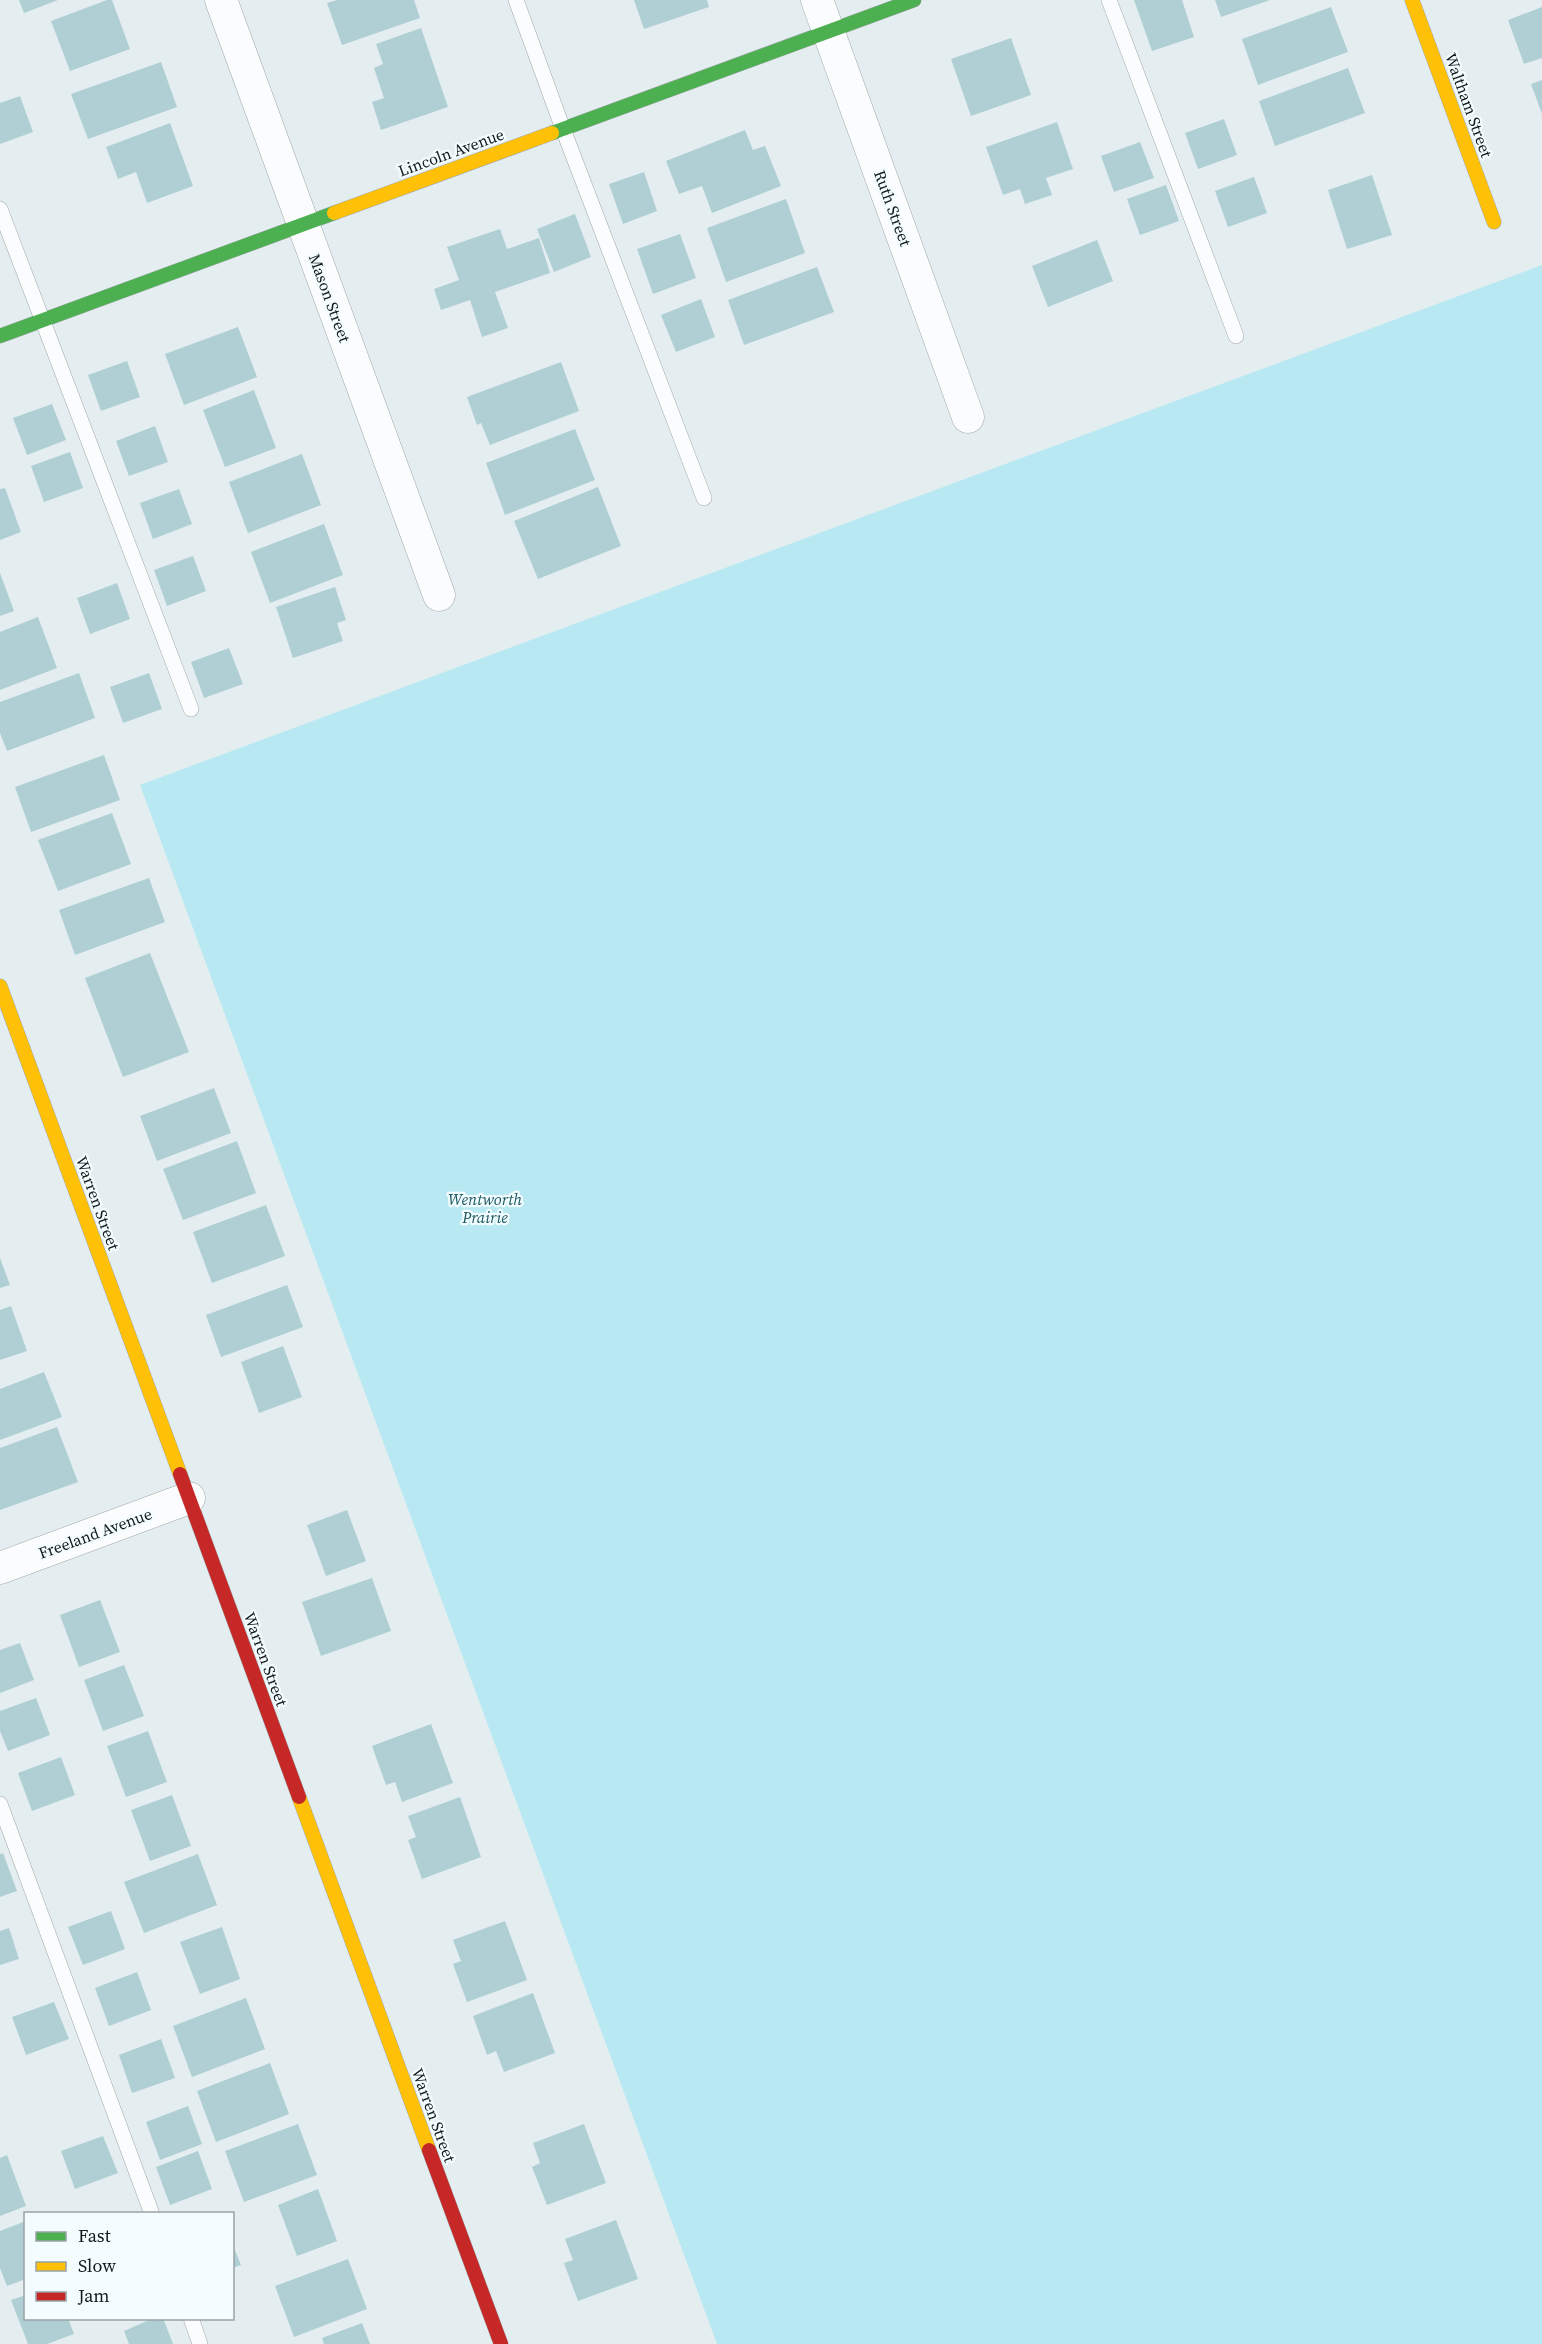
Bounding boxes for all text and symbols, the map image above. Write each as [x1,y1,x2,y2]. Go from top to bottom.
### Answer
street label: Waltham Street [1440,50,1498,161]
street label: Lincoln Avenue [395,123,507,181]
street label: Ruth Street [869,167,917,250]
street label: Mason Street [304,251,356,346]
street label: Warren Street [71,1153,125,1254]
park label: Wentworth Prairie [448,1188,522,1228]
street label: Freeland Avenue [35,1502,155,1564]
street label: Warren Street [239,1609,293,1710]
street label: Warren Street [407,2065,461,2166]
legend [24,2212,234,2320]
text: Fast [78,2223,111,2248]
text: Slow [78,2253,116,2278]
text: Jam [77,2283,110,2308]

